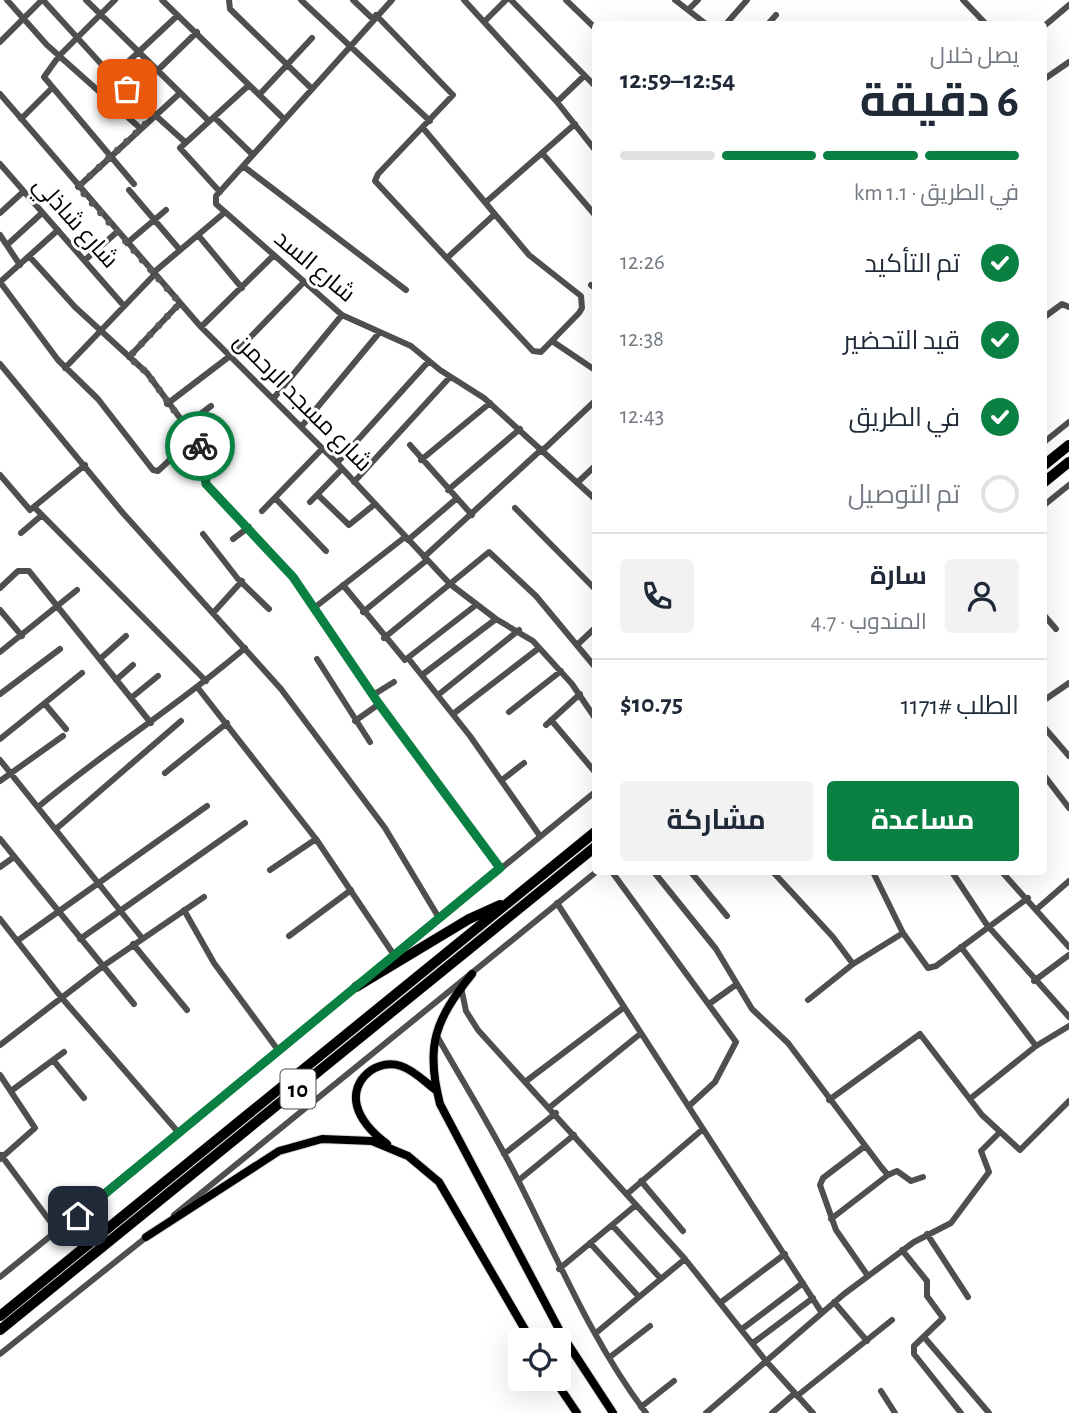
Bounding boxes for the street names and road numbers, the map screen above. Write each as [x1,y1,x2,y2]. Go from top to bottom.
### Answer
street label: شارع شاذلي [24,172,123,277]
street label: شارع السد [268,226,360,309]
street label: شارع مسجد الرحمن [227,328,377,478]
road number: 10 [280,1070,316,1108]

